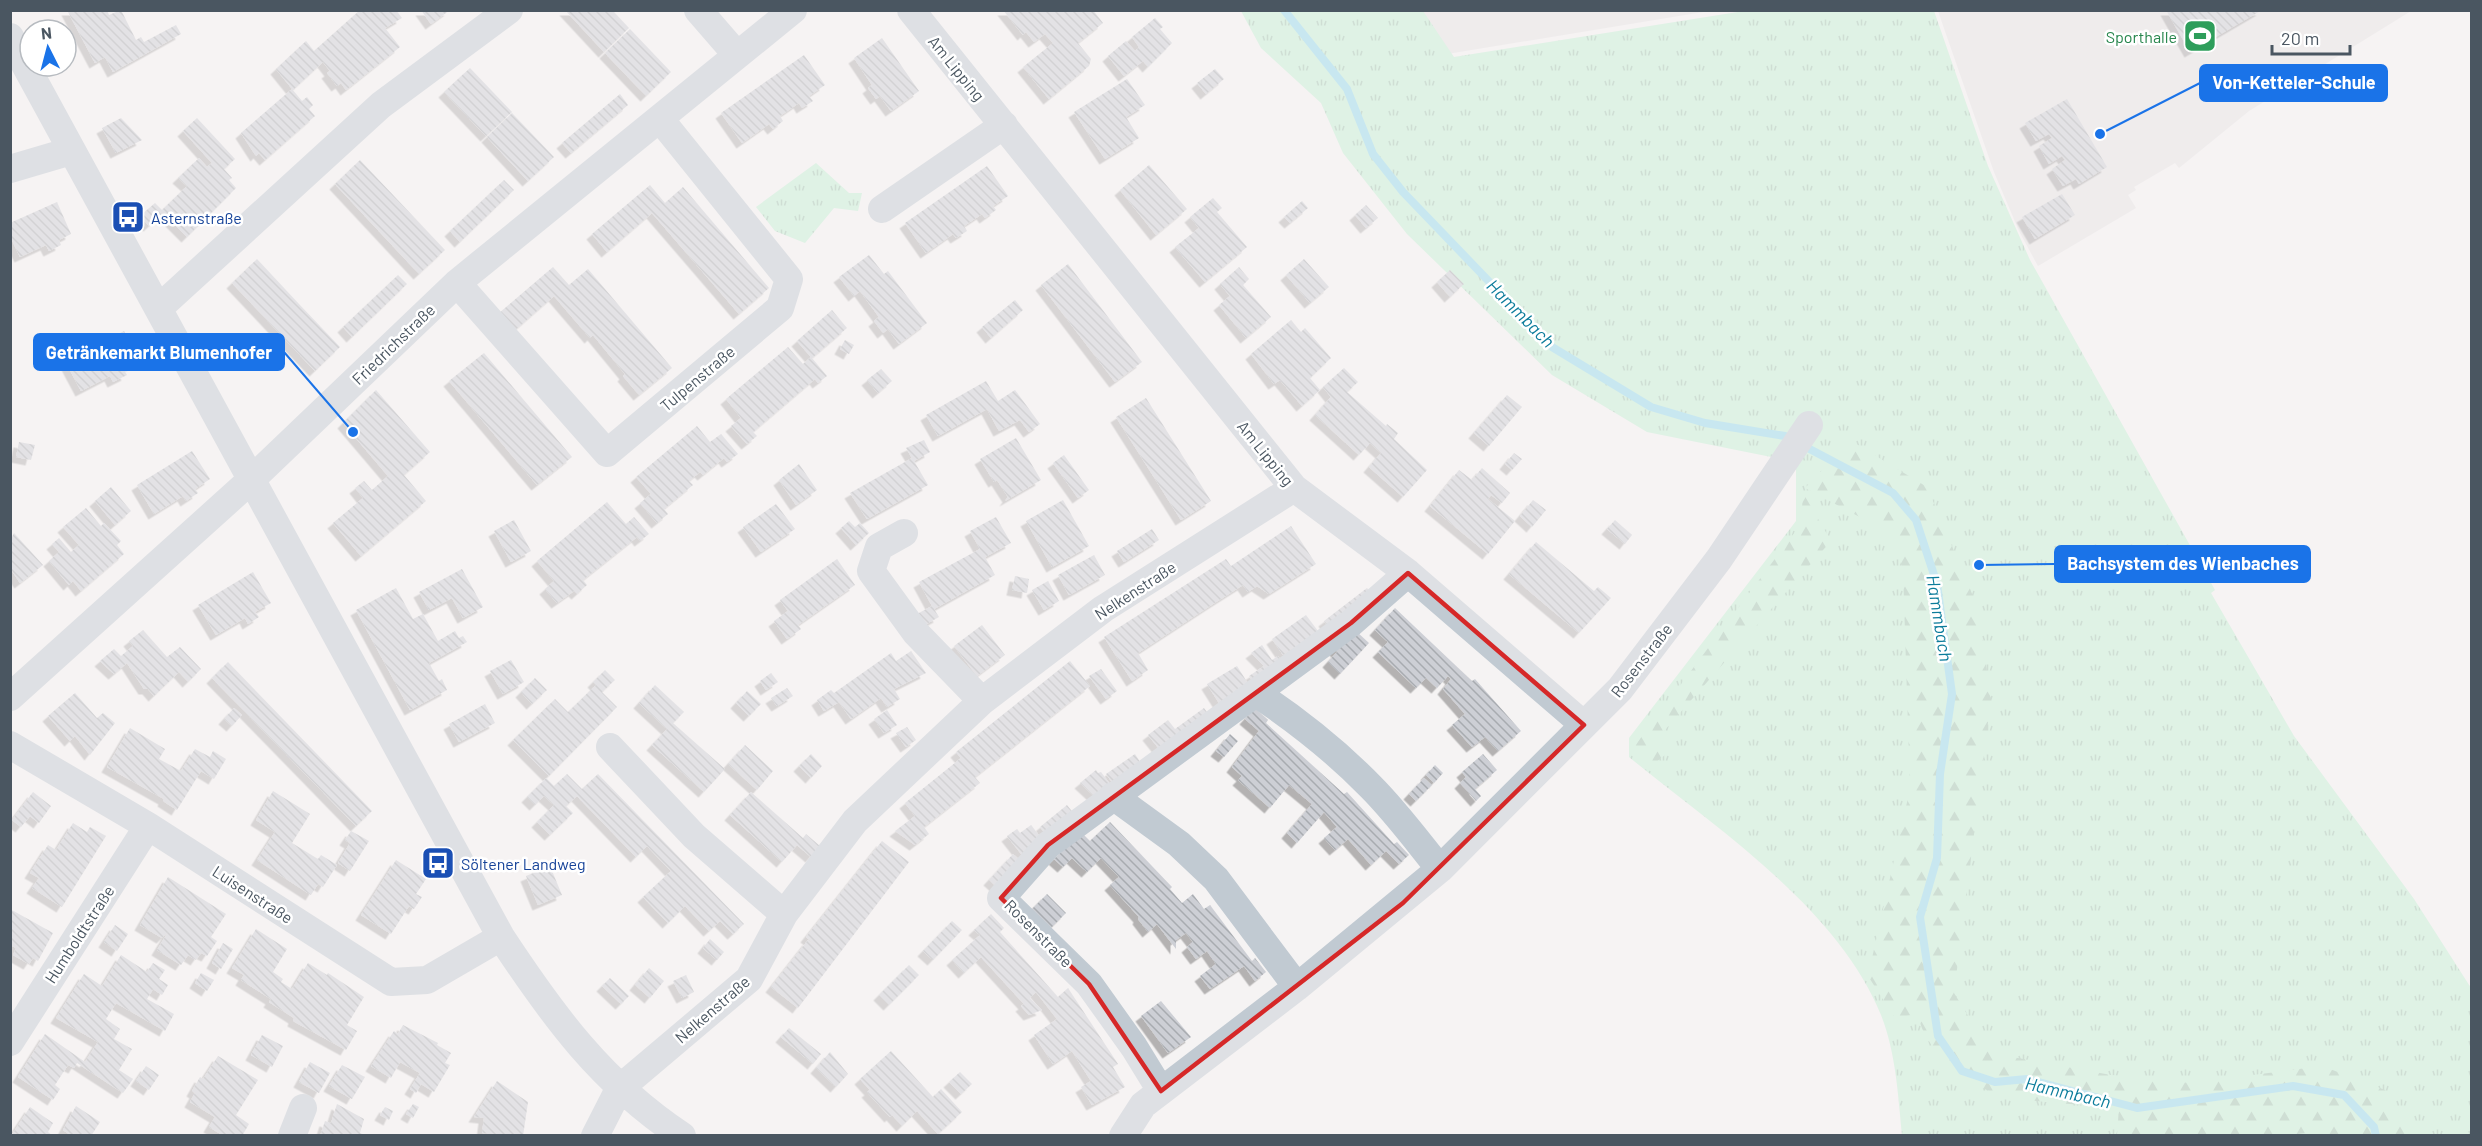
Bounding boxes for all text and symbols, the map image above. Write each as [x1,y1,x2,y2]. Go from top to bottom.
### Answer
north arrow [18,18,78,78]
sports icon: Sporthalle [2182,18,2218,54]
scale bar [2272,18,2350,56]
text: N [40,23,53,43]
place label: Sporthalle [2106,27,2177,46]
text: 20 m [2281,27,2319,49]
street label: Am Lipping [925,32,989,104]
callout: Von-Ketteler-Schule [2200,65,2387,101]
text: Von-Ketteler-Schule [2212,71,2376,93]
bus stop icon: Asternstraße [110,199,146,235]
place label: Asternstraße [151,208,242,227]
water label: Hammbach [1482,274,1560,352]
street label: Friedrichstraße [348,300,438,388]
callout: Getränkemarkt Blumenhofer [34,334,284,370]
text: Getränkemarkt Blumenhofer [46,341,272,363]
street label: Tulpenstraße [656,341,738,415]
street label: Am Lipping [1234,417,1298,489]
callout: Bachsystem des Wienbaches [2055,546,2310,582]
text: Bachsystem des Wienbaches [2067,552,2299,574]
street label: Nelkenstraße [1091,557,1179,623]
water label: Hammbach [1922,573,1958,663]
street label: Rosenstraße [1606,619,1676,701]
bus stop icon: Söltener Landweg [420,845,456,881]
place label: Söltener Landweg [461,854,586,873]
street label: Luisenstraße [209,861,297,927]
street label: Humboldtstraße [40,882,118,986]
street label: Rosenstraße [1001,895,1077,971]
street label: Nelkenstraße [671,971,753,1047]
water label: Hammbach [2023,1071,2113,1113]

